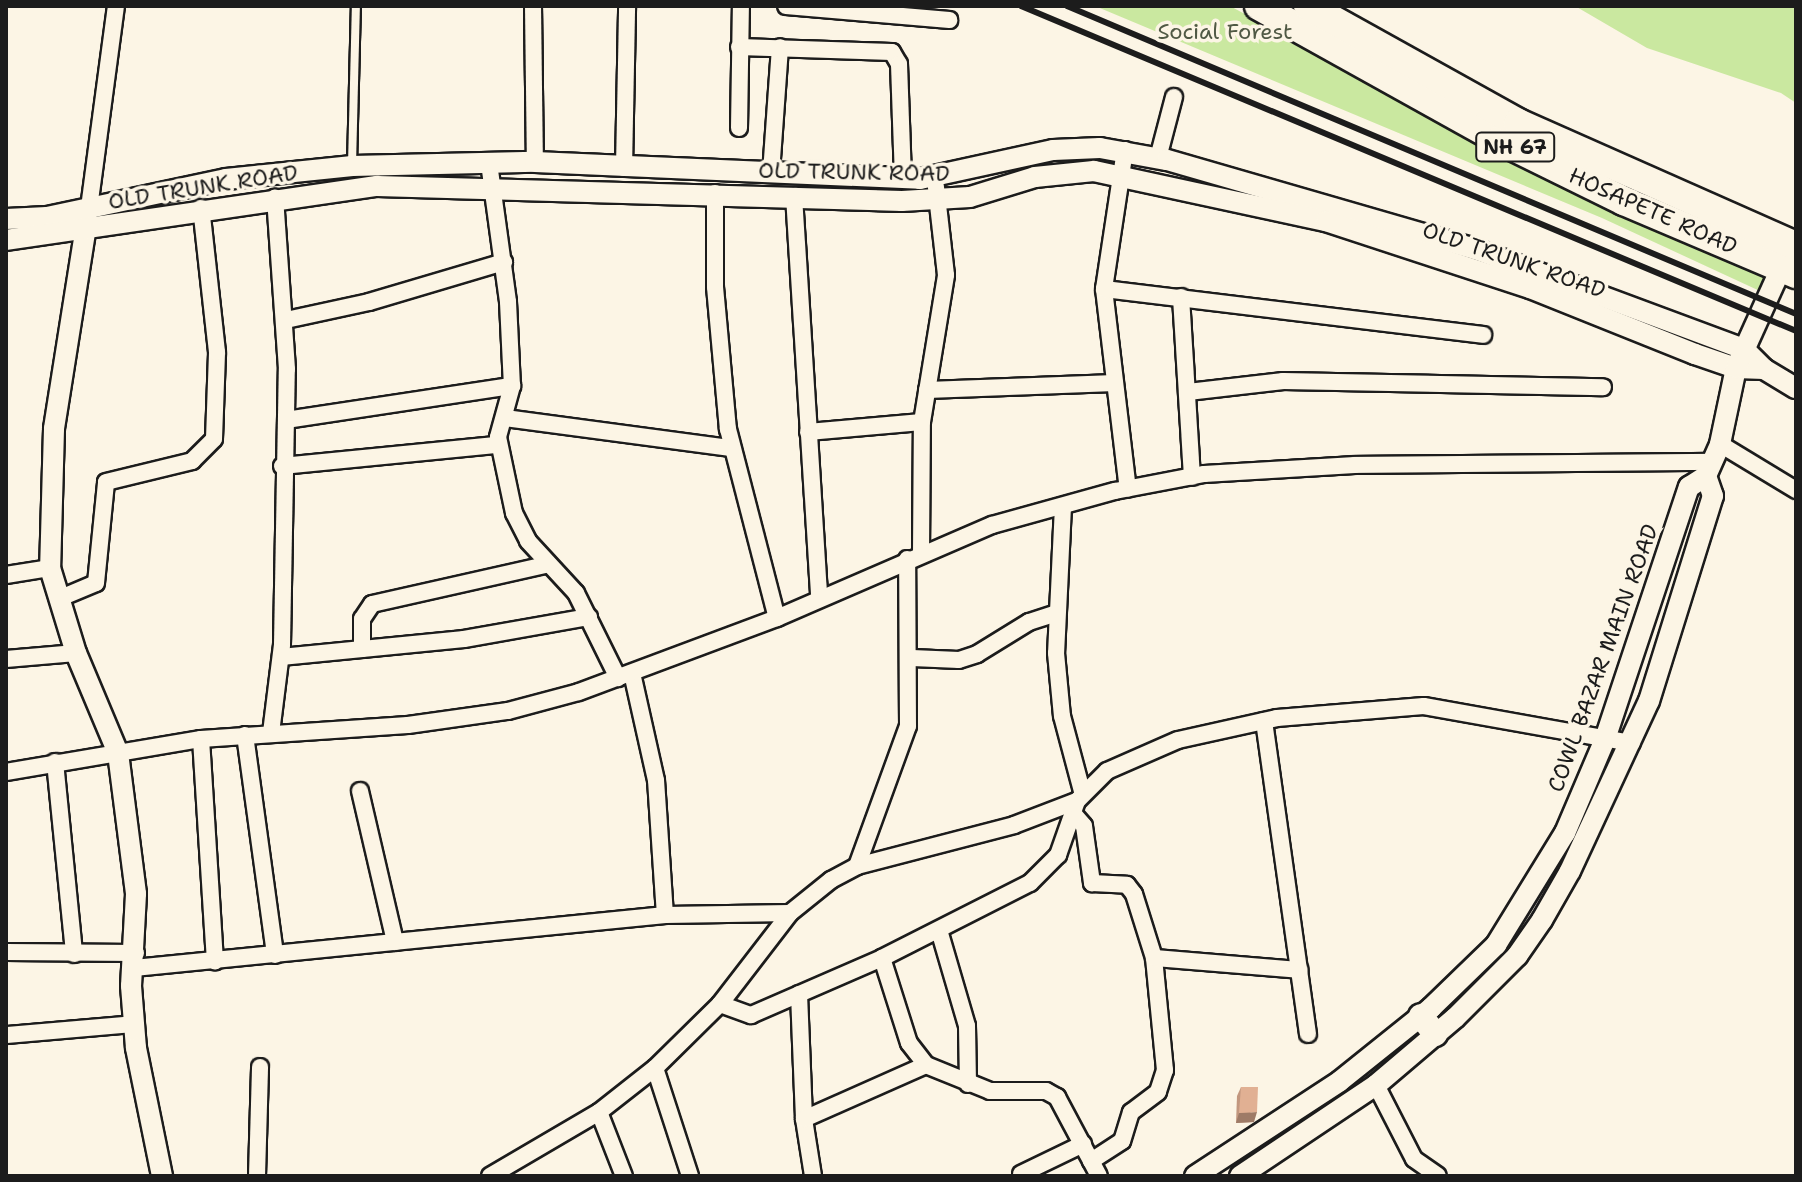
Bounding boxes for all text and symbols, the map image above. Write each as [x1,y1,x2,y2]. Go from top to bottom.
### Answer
park label: Social Forest [1157,19,1293,45]
road number: NH 67 [1475,131,1555,163]
street label: OLD TRUNK ROAD [758,157,950,187]
street label: OLD TRUNK ROAD [106,159,300,215]
street label: HOSAPETE ROAD [1565,162,1741,260]
street label: OLD TRUNK ROAD [1419,216,1609,304]
street label: COWL BAZAR MAIN ROAD [1542,521,1664,795]

